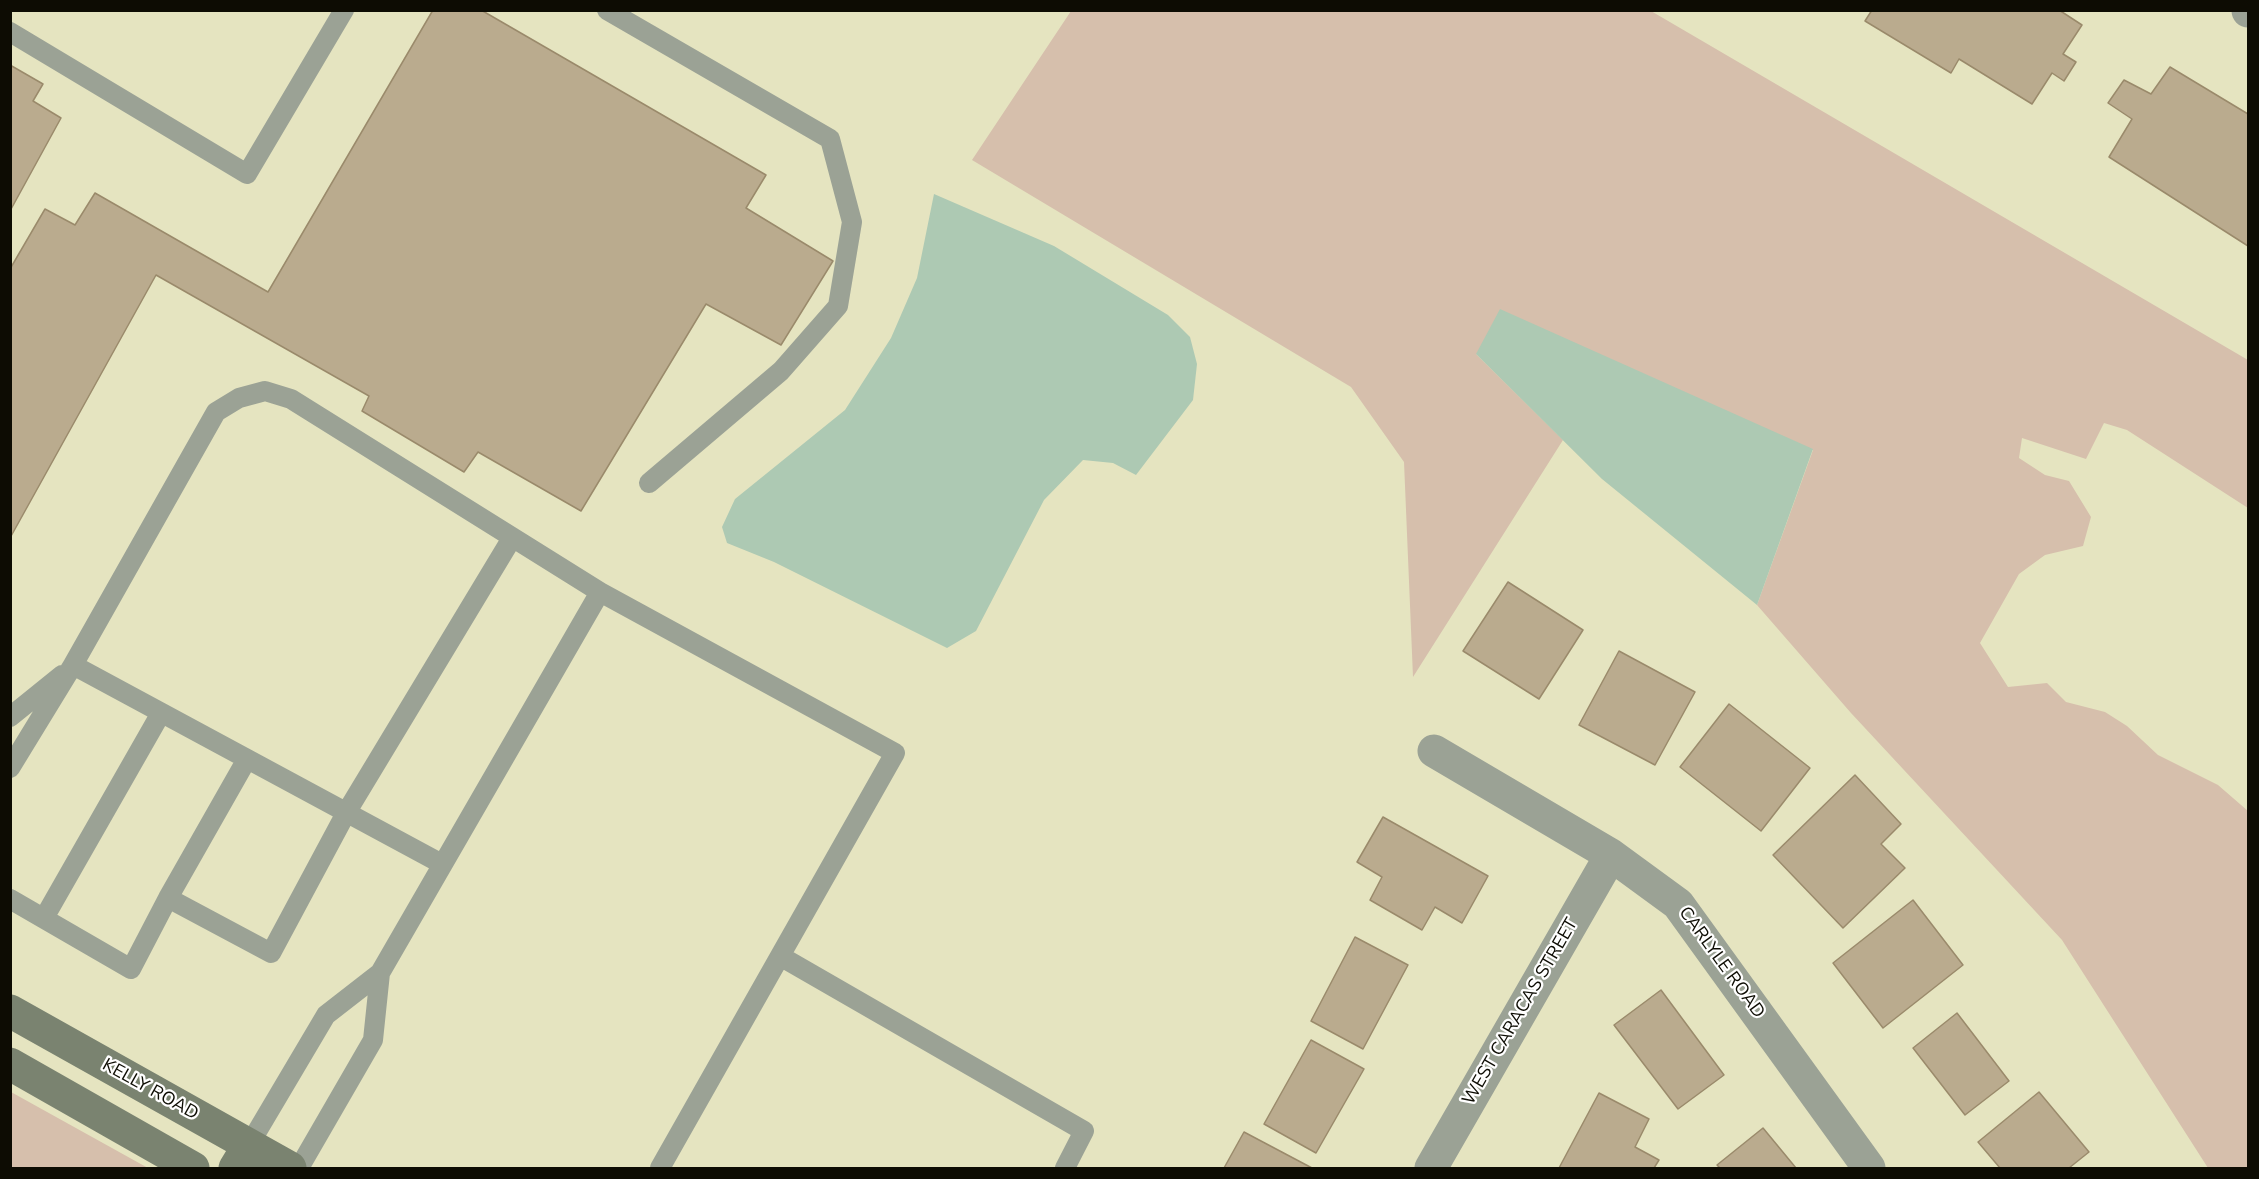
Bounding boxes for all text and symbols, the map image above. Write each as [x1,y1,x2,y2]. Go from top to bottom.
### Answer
street label: CARLYLE ROAD [1673,903,1769,1023]
street label: WEST CARACAS STREET [1459,915,1583,1109]
street label: KELLY ROAD [98,1055,202,1125]

